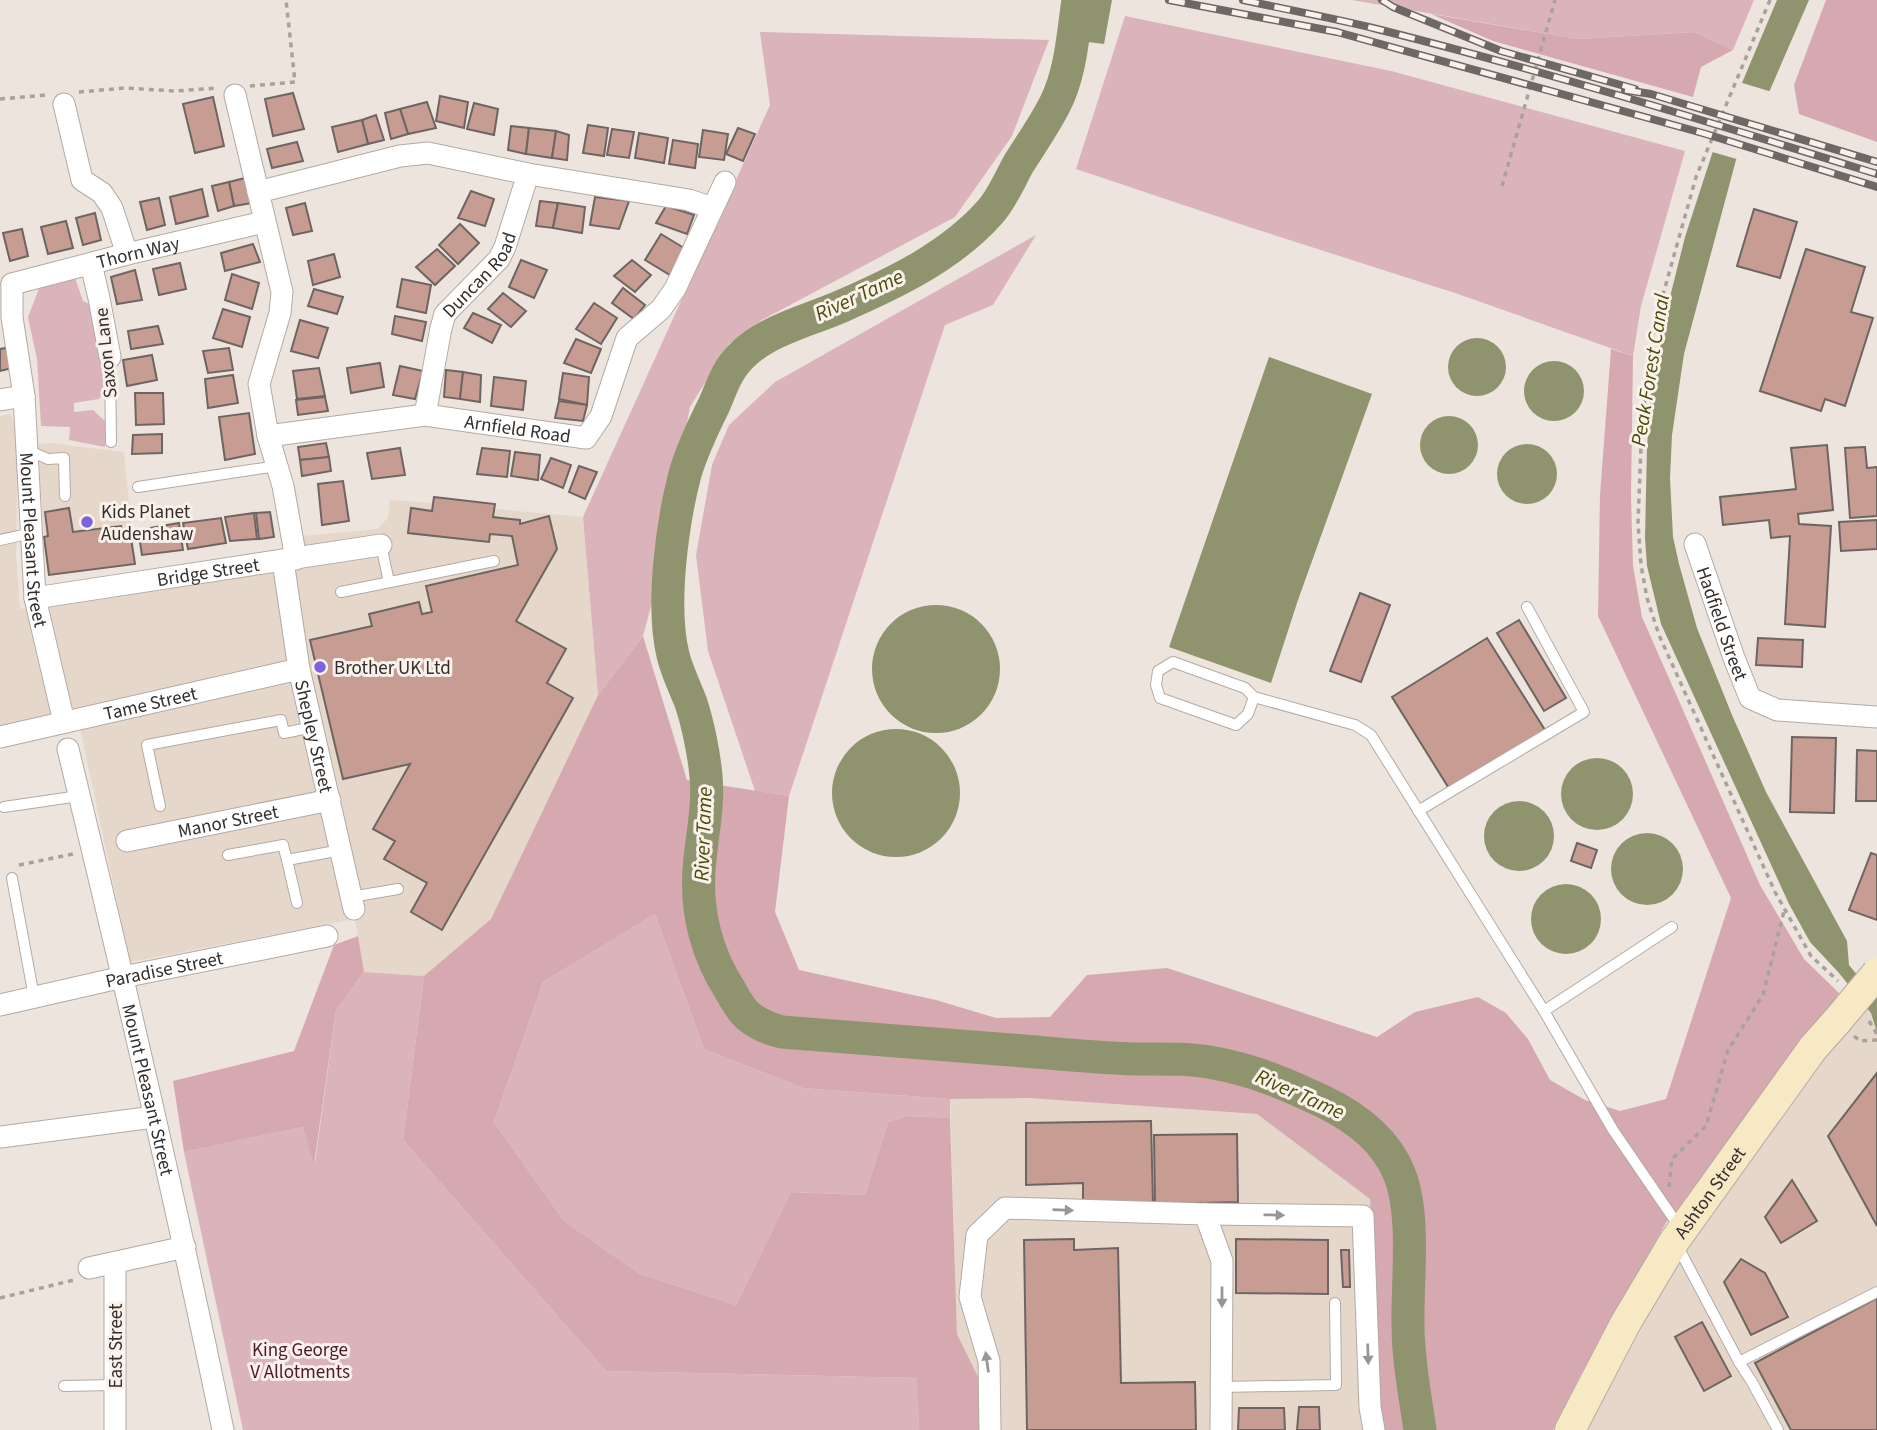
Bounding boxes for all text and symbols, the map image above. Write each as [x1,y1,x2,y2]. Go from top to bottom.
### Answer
street label: Duncan Road [437,229,524,324]
street label: Thorn Way [94,230,183,276]
water label: River Tame [810,261,908,329]
water label: Peak Forest Canal [1623,291,1677,448]
street label: Saxon Lane [88,306,125,400]
street label: Arnfield Road [463,409,572,451]
street label: Mount Pleasant Street [12,452,54,631]
place label: Kids Planet Audenshaw [101,499,194,548]
marker: Kids Planet Audenshaw [79,514,95,530]
street label: Bridge Street [155,552,262,594]
street label: Hadfield Street [1689,563,1754,685]
place label: Brother UK Ltd [334,655,451,682]
marker: Brother UK Ltd [312,659,328,675]
street label: Shepley Street [287,677,339,796]
street label: Tame Street [101,680,200,728]
water label: River Tame [686,786,720,882]
street label: Manor Street [176,799,282,845]
street label: Paradise Street [103,945,226,996]
street label: Mount Pleasant Street [114,1001,180,1179]
water label: River Tame [1251,1061,1349,1127]
street label: Ashton Street [1668,1141,1753,1245]
one-way arrow [1053,1204,1075,1215]
one-way arrow [1263,1209,1285,1221]
one-way arrow [1216,1286,1228,1308]
street label: East Street [103,1303,130,1389]
park label: King George V Allotments [250,1337,350,1386]
one-way arrow [1363,1343,1374,1365]
one-way arrow [982,1351,993,1373]

